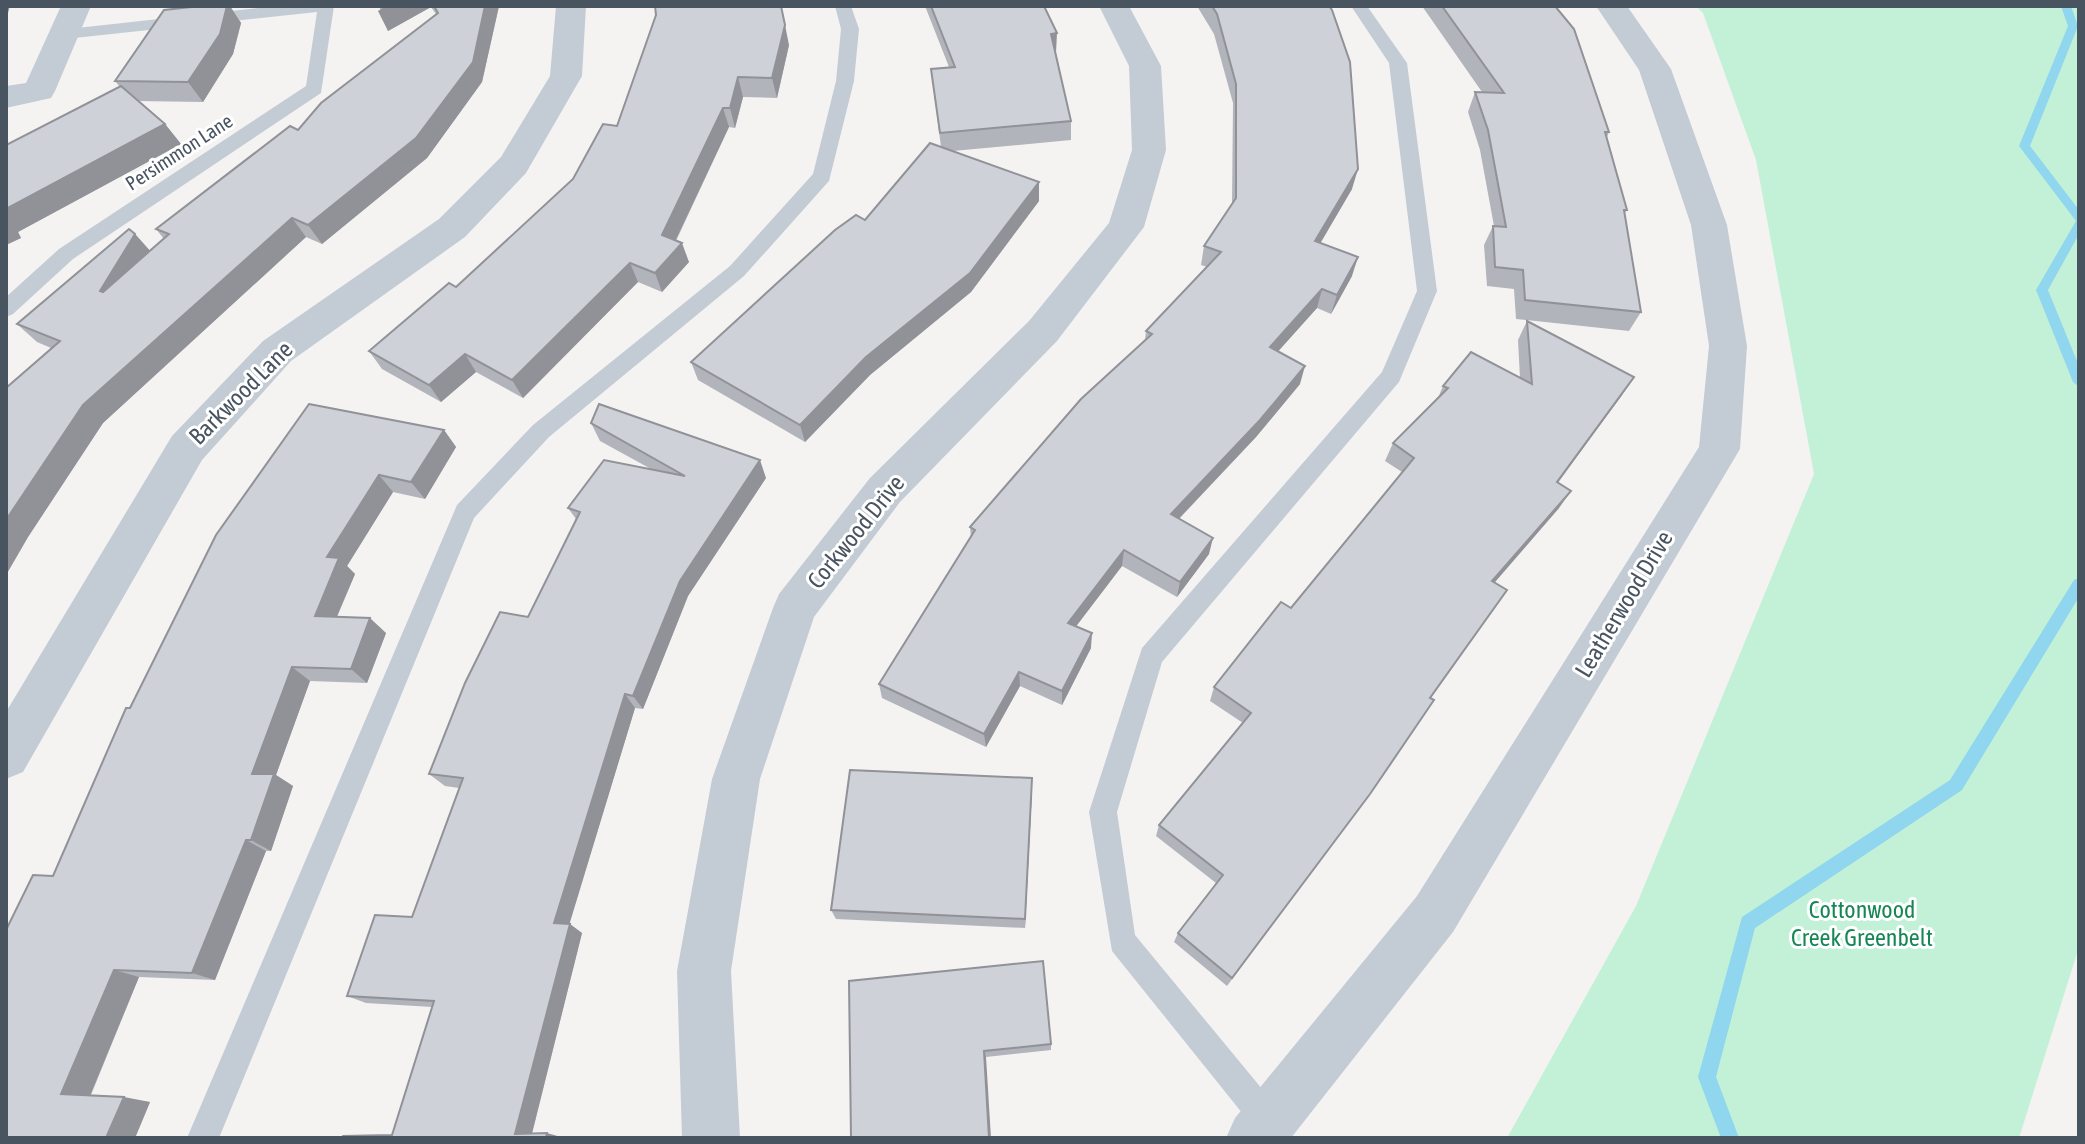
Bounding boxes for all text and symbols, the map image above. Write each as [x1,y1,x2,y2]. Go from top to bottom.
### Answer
street label: Persimmon Lane [121,109,236,195]
street label: Barkwood Lane [184,336,298,450]
street label: Corkwood Drive [802,470,909,594]
street label: Leatherwood Drive [1569,526,1678,682]
park label: Cottonwood Creek Greenbelt [1791,896,1933,951]

